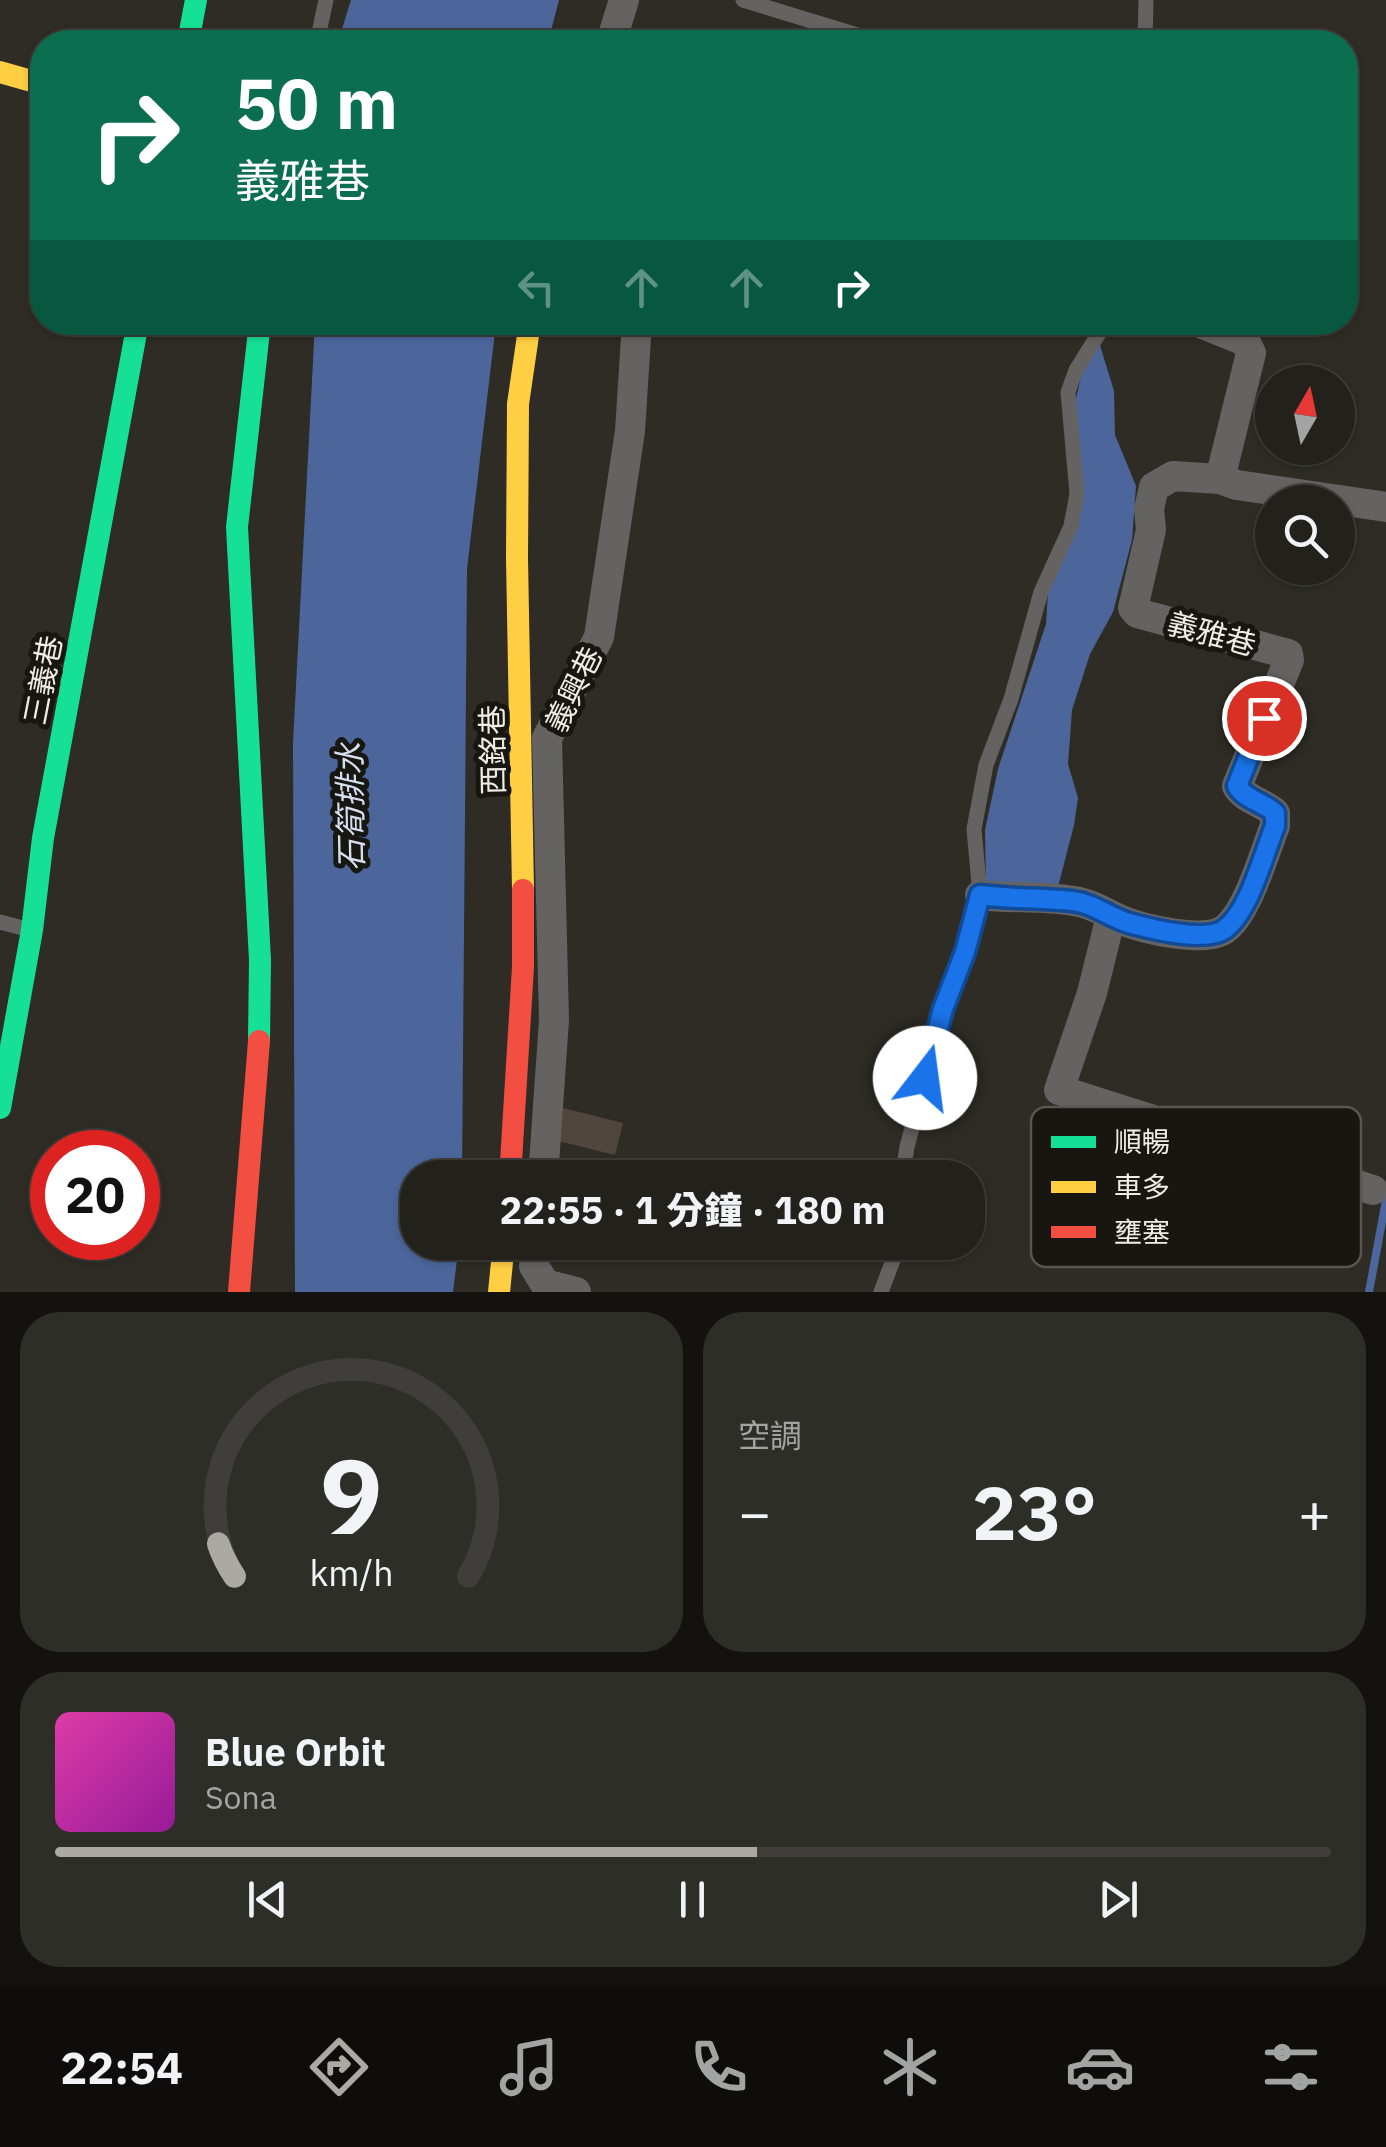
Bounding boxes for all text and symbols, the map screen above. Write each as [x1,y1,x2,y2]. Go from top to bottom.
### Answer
text: 50 m [235,57,398,148]
icon: right [70,70,200,200]
text: 義雅巷 [235,151,370,209]
icon: left [509,260,564,315]
icon: ahead [614,260,669,315]
icon: ahead [719,260,774,315]
icon: right [824,260,879,315]
north arrow [1255,365,1355,465]
map controls [1255,365,1355,585]
button: search [1255,485,1355,585]
street label: 義雅巷 [1163,603,1261,663]
street label: 三義巷 [14,632,70,728]
street label: 義興巷 [536,640,610,738]
pin [1222,676,1307,761]
icon: arrive [1237,691,1292,746]
street label: 西銘巷 [472,705,512,795]
water label: 石筍排水 [328,741,372,871]
position arrow [873,1026,977,1130]
legend [1031,1107,1361,1267]
text: 順暢 [1114,1123,1170,1160]
speed limit sign: 20 [30,1130,160,1260]
text: 車多 [1114,1168,1170,1205]
text: 22:55 · 1 分鐘 · 180 m [500,1185,885,1234]
text: 壅塞 [1114,1213,1170,1250]
text: 空調 [738,1414,802,1456]
text: 9 [320,1427,383,1563]
text: 23° [972,1463,1097,1561]
text: − [738,1477,771,1548]
text: + [1298,1477,1331,1548]
text: km/h [309,1549,394,1596]
text: Blue Orbit [205,1727,386,1776]
text: Sona [205,1776,277,1818]
icon: previous [240,1872,295,1927]
icon: pause [665,1872,720,1927]
icon: next [1091,1872,1146,1927]
icon: directions [304,2032,374,2102]
icon: music [494,2032,564,2102]
icon: phone [684,2032,754,2102]
icon: climate [875,2032,945,2102]
icon: car [1065,2032,1135,2102]
icon: filters [1256,2032,1326,2102]
text: 22:54 [60,2038,183,2096]

